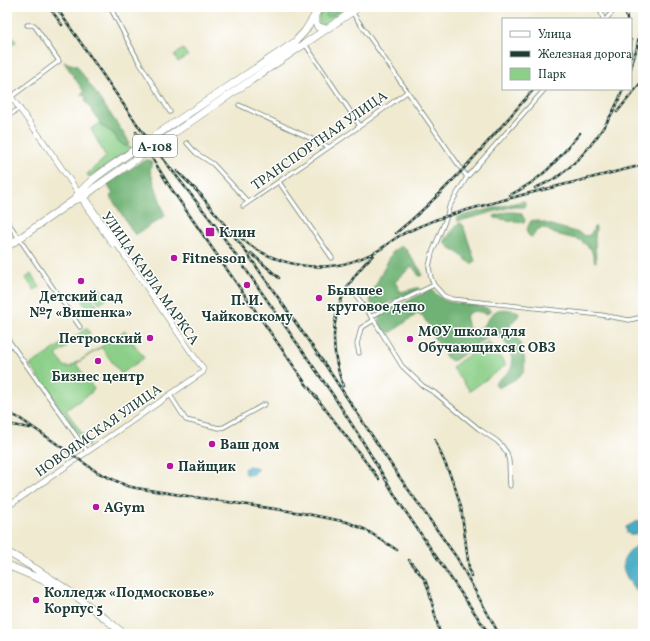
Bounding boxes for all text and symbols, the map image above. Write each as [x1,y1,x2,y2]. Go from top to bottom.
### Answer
legend [502,18,632,90]
text: Улица [538,27,571,43]
text: Железная дорога [538,47,632,63]
text: Парк [538,67,566,83]
street label: ТРАНСПОРТНАЯ УЛИЦА [248,87,392,195]
road number: А-108 [133,135,177,157]
street label: УЛИЦА КАРЛА МАРКСА [96,208,203,349]
place label: Клин [219,224,256,243]
marker: Клин [204,226,216,238]
place label: Fitnesson [182,250,246,269]
marker: Fitnesson [169,253,179,263]
marker: Детский сад №7 «Вишенка» [76,276,86,286]
marker: П. И. Чайковскому [242,280,252,290]
place label: Бывшее круговое депо [327,282,425,317]
place label: Детский сад №7 «Вишенка» [29,288,133,323]
place label: П. И. Чайковскому [201,292,293,327]
marker: Бывшее круговое депо [314,293,324,303]
place label: МОУ школа для Обучающихся с ОВЗ [418,323,556,358]
place label: Петровский [59,330,142,349]
marker: Петровский [145,333,155,343]
marker: МОУ школа для Обучающихся с ОВЗ [405,334,415,344]
marker: Бизнес центр [93,356,103,366]
place label: Бизнес центр [52,368,145,387]
street label: НОВОЯМСКАЯ УЛИЦА [32,380,166,482]
place label: Ваш дом [220,436,280,455]
marker: Ваш дом [207,439,217,449]
place label: Пайщик [178,458,236,477]
marker: Пайщик [165,461,175,471]
place label: AGym [104,499,145,518]
marker: AGym [91,502,101,512]
place label: Колледж «Подмосковье» Корпус 5 [44,584,215,619]
marker: Колледж «Подмосковье» Корпус 5 [31,595,41,605]

